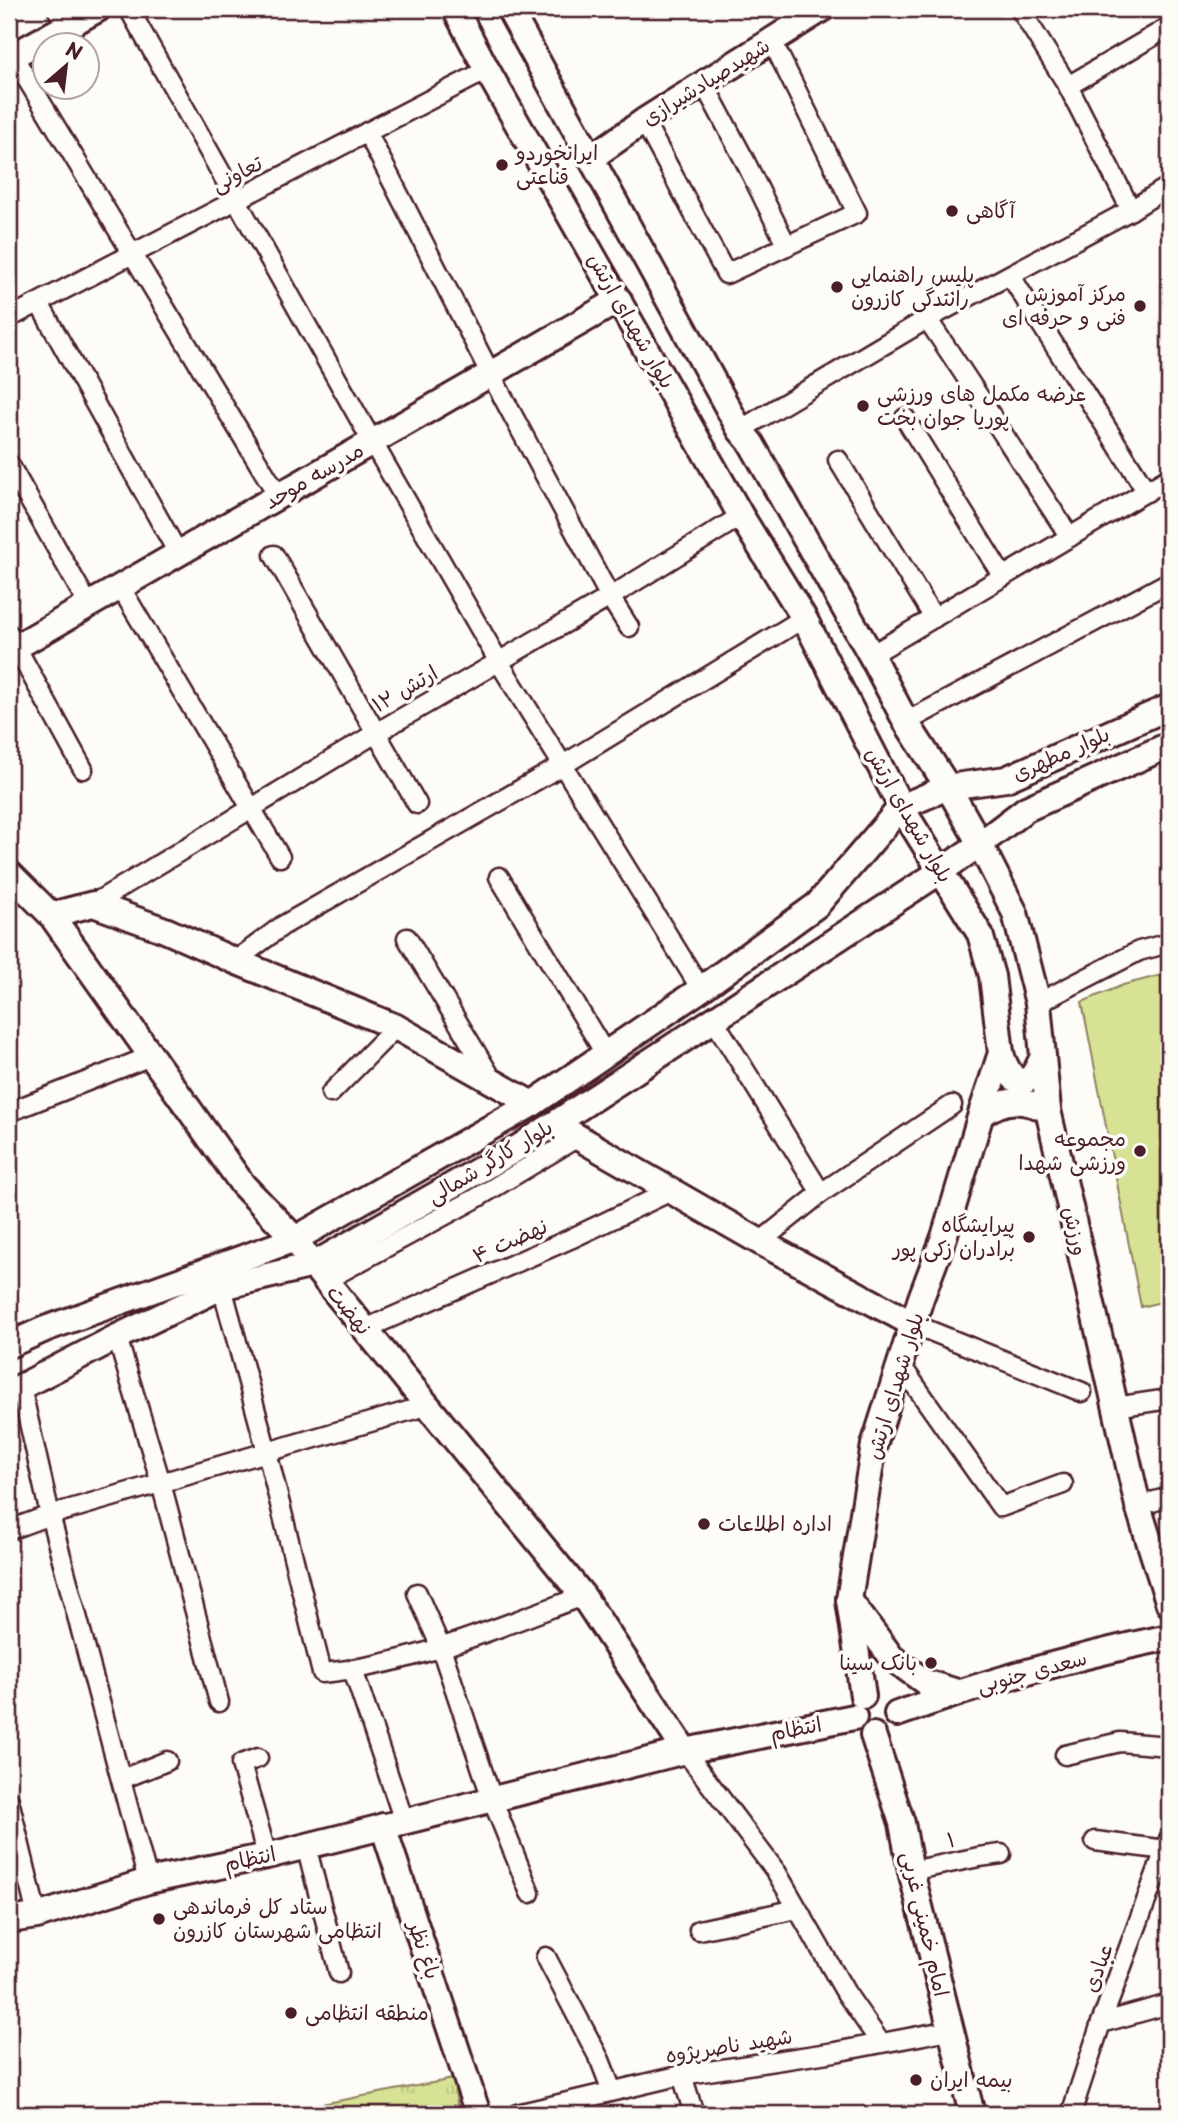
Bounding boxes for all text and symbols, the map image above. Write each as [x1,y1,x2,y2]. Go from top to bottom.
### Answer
street label: شهیدصیادشیرازی [635,28,775,132]
north arrow [32,32,102,102]
text: N [61,34,88,66]
place label: ایرانخوردو قناعتی [514,135,598,191]
street label: تعاونی [205,145,268,199]
marker: ایرانخوردو قناعتی [494,157,510,173]
place label: آگاهی [966,193,1016,225]
marker: آگاهی [944,203,960,219]
street label: بلوار شهدای ارتش [581,246,685,394]
place label: پلیس راهنمایی رانندگی کازرون [851,257,974,313]
place label: مرکز آموزش فنی و حرفه ای [1002,276,1126,332]
marker: پلیس راهنمایی رانندگی کازرون [829,279,845,295]
marker: مرکز آموزش فنی و حرفه ای [1132,298,1148,314]
place label: عرضه مکمل های ورزشی پوریا جوان بخت [877,376,1086,432]
marker: عرضه مکمل های ورزشی پوریا جوان بخت [855,398,871,414]
street label: مدرسه موحد [257,433,369,516]
street label: ارتش ۱۲ [365,656,443,719]
street label: بلوار مطهری [1006,716,1114,788]
street label: بلوار شهدای ارتش [859,740,963,888]
street label: بلوار کارگر شمالی [420,1110,558,1211]
place label: مجموعه ورزشی شهدا [1018,1121,1126,1177]
marker: مجموعه ورزشی شهدا [1132,1143,1148,1159]
street label: ورزش [1056,1203,1098,1258]
place label: پیرایشگاه برادران زکی پور [891,1207,1015,1263]
street label: نهضت ۴ [466,1208,552,1270]
marker: پیرایشگاه برادران زکی پور [1021,1229,1037,1245]
street label: نهضت [320,1277,381,1341]
street label: بلوار شهدای ارتش [856,1308,931,1463]
place label: اداره اطلاعات [718,1506,832,1538]
marker: اداره اطلاعات [696,1516,712,1532]
street label: سعدی جنوبی [973,1640,1090,1700]
place label: بانک سینا [839,1645,917,1677]
marker: بانک سینا [923,1655,939,1671]
street label: انتظام [767,1706,825,1750]
street label: ۱ [944,1822,958,1854]
street label: انتظام [221,1836,279,1880]
street label: امام خمینی غربی [893,1848,959,2000]
place label: ستاد کل فرماندهی انتظامی شهرستان کازرون [173,1889,382,1945]
marker: ستاد کل فرماندهی انتظامی شهرستان کازرون [151,1911,167,1927]
street label: باغ نظر [400,1914,450,1983]
street label: عبادی [1073,1939,1120,1996]
place label: منطقه انتظامی [305,1995,429,2027]
marker: منطقه انتظامی [283,2005,299,2021]
street label: شهید ناصرپژوه [663,2018,795,2070]
place label: بیمه ایران [930,2062,1013,2094]
marker: بیمه ایران [908,2072,924,2088]

